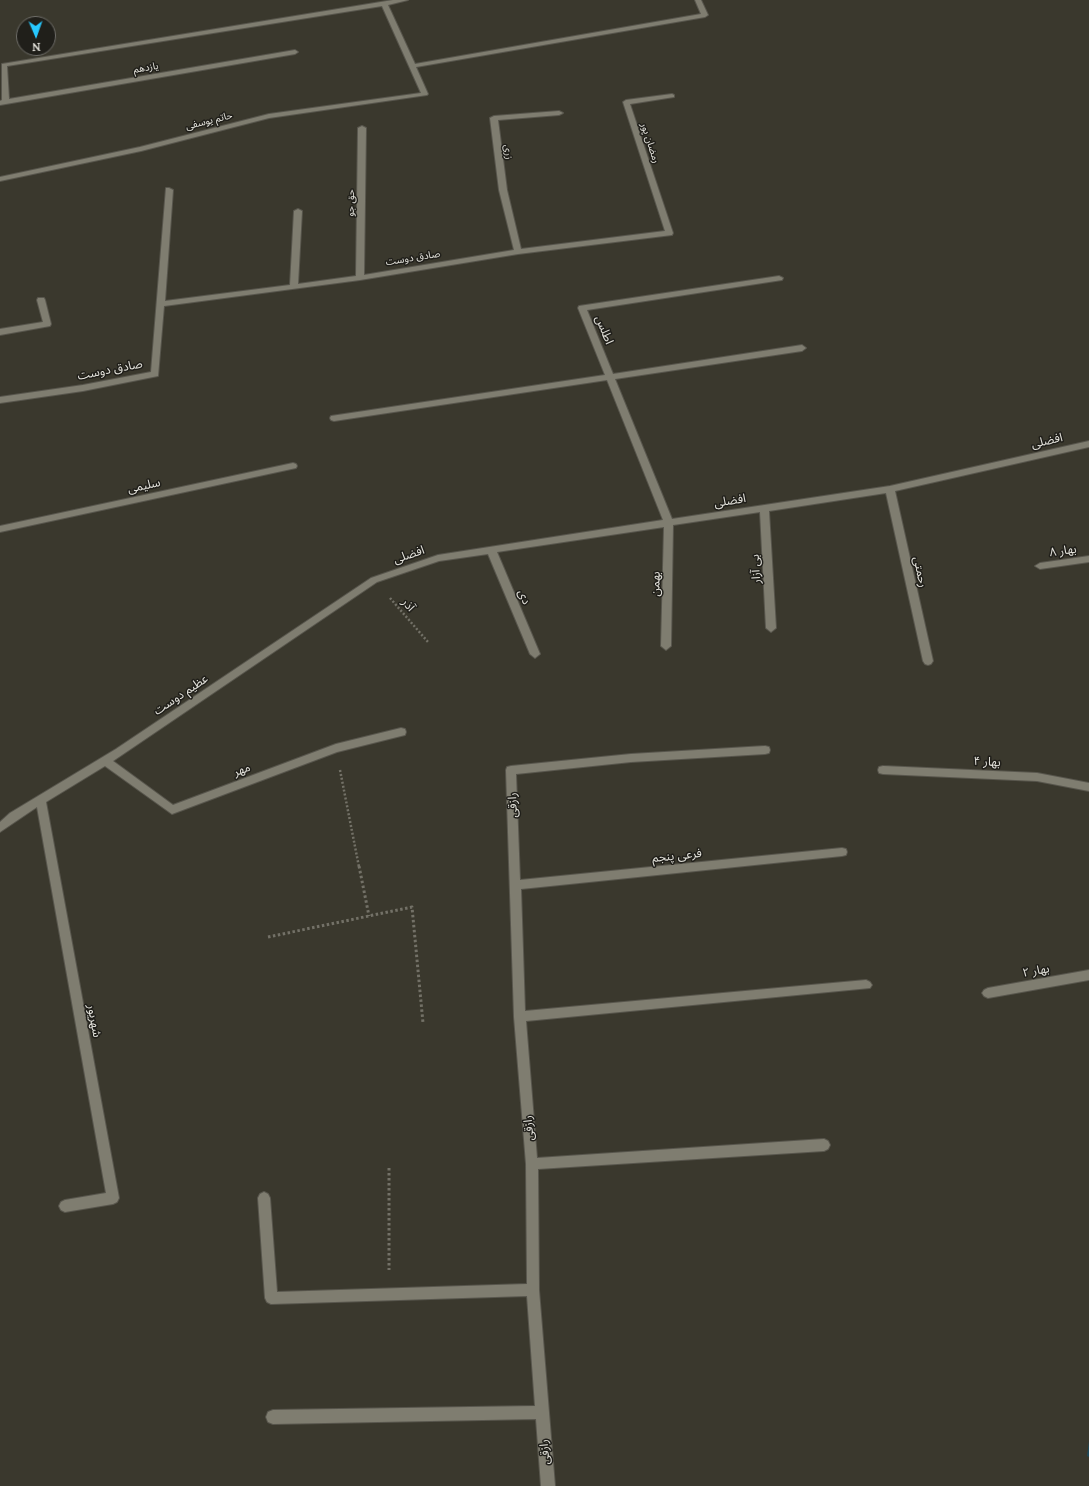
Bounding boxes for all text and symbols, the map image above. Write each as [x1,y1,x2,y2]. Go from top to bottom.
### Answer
north arrow [16,16,56,56]
text: N [32,40,41,54]
street label: یازدهم [132,60,160,76]
street label: حاتم یوسفی [184,109,234,133]
street label: رمضان پور [638,121,662,165]
street label: زری [501,144,515,160]
street label: حق جو [345,189,357,217]
street label: صادق دوست [385,248,441,268]
street label: اطلس [592,313,616,347]
street label: صادق دوست [76,357,144,383]
street label: افضلی [1030,430,1064,452]
street label: سلیمی [126,476,162,496]
street label: افضلی [713,491,747,511]
street label: بهار ۸ [1049,542,1077,560]
street label: افضلی [392,543,426,567]
street label: بی آزار [748,554,764,584]
street label: رحمتی [910,555,930,589]
street label: بهمن [649,571,663,597]
street label: دی [514,587,534,607]
street label: آذر [398,595,418,615]
street label: عظیم دوست [151,672,211,718]
street label: بهار ۴ [973,754,1001,770]
street label: مهر [231,760,253,780]
street label: رازقی [505,792,521,818]
street label: فرعی پنجم [651,846,703,866]
street label: بهار ۲ [1021,962,1051,980]
street label: شهریور [84,1003,104,1039]
street label: رازقی [521,1115,537,1141]
street label: رازقی [537,1439,553,1465]

